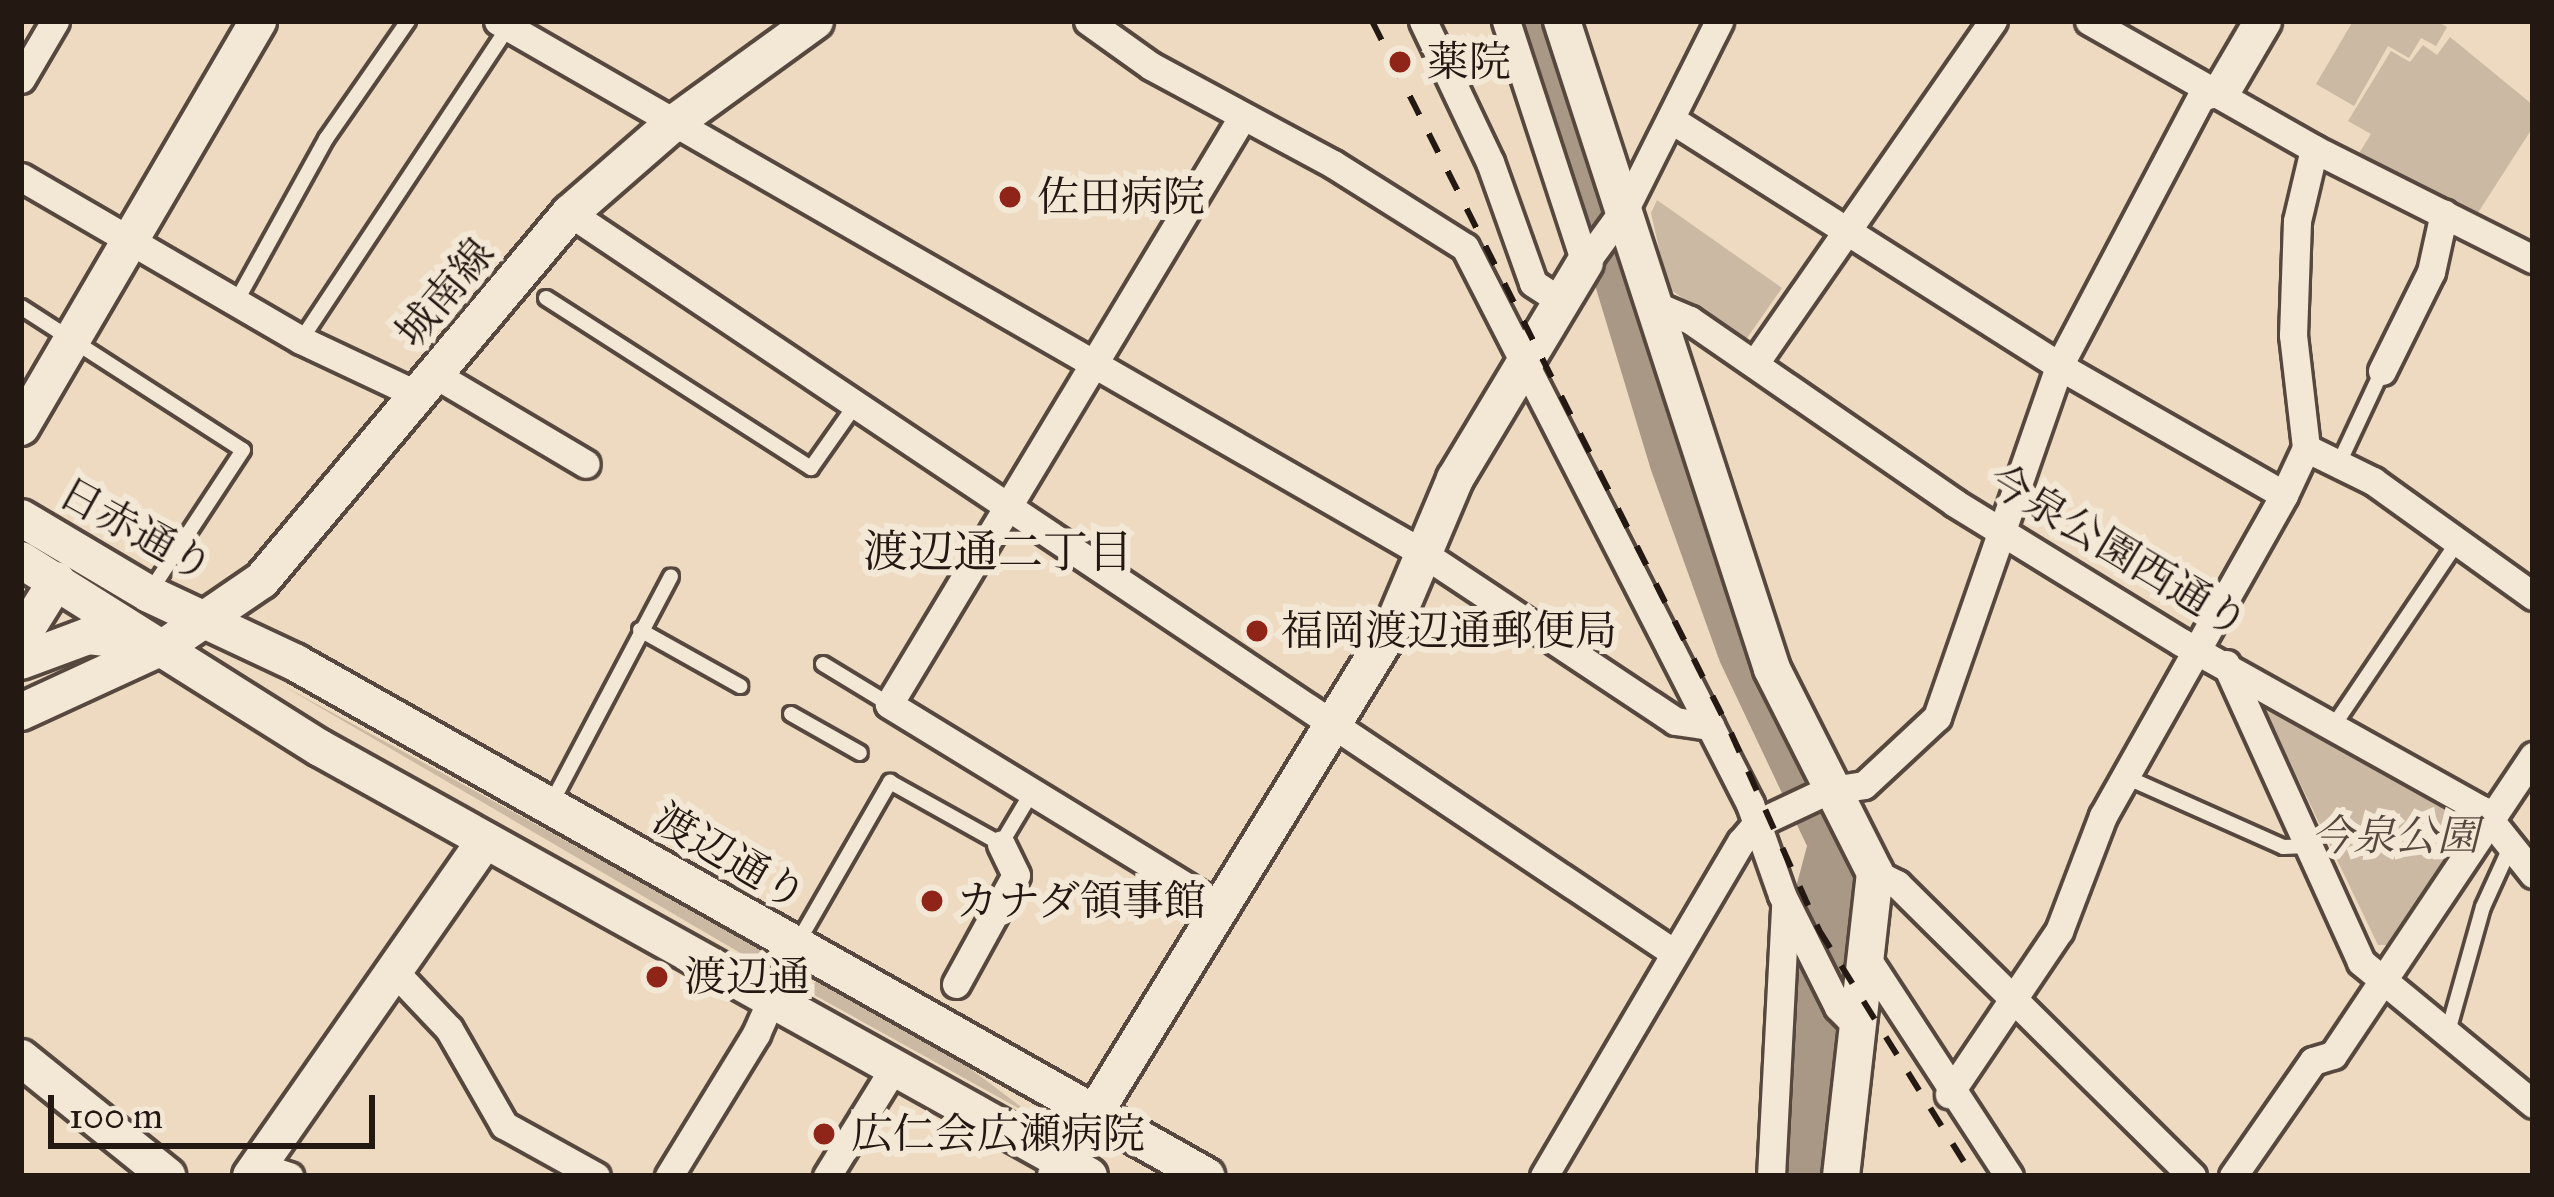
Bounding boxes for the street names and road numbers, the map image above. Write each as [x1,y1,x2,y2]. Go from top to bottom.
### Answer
street label: 城南線 [385,229,505,357]
street label: 今泉公園西通り [1979,454,2257,648]
street label: 日赤通り [50,467,222,593]
street label: 渡辺通り [645,793,815,921]

